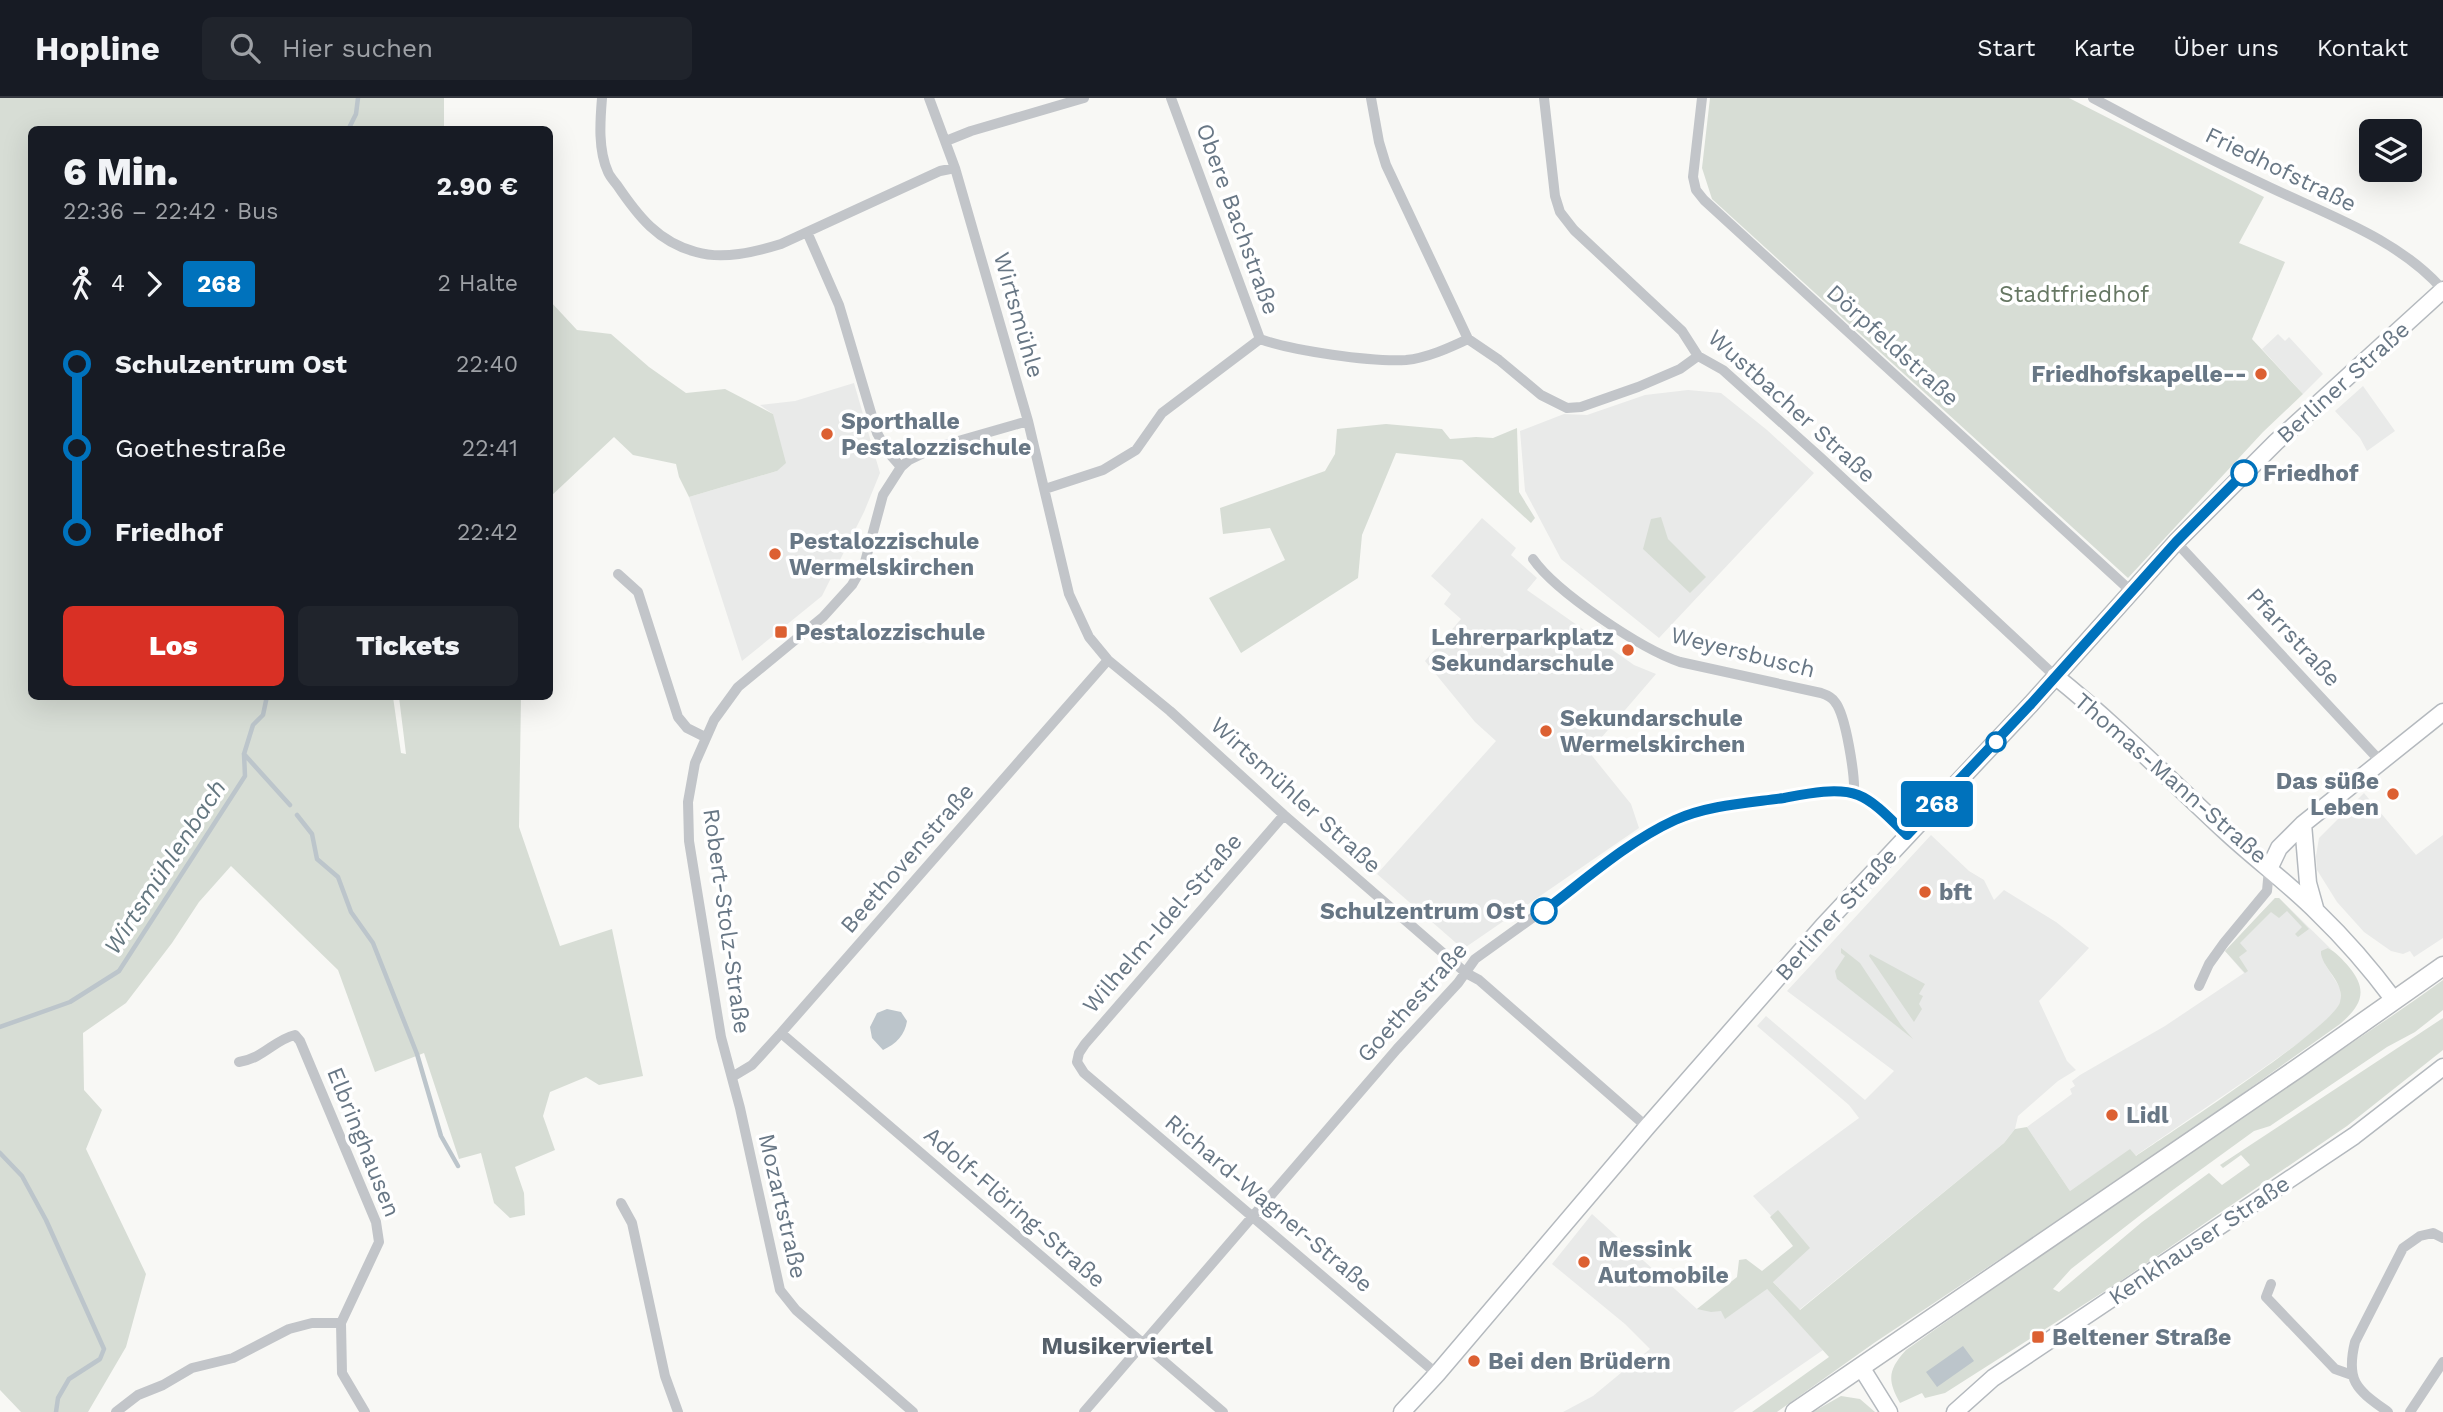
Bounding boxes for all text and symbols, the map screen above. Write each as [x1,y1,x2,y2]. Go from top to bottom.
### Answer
search box [202,17,692,80]
text: Hopline [35,29,160,68]
icon: search [226,29,264,67]
text: Hier suchen [282,33,433,63]
text: Start [1977,34,2035,62]
text: Karte [2073,34,2135,62]
text: Über uns [2173,34,2279,62]
text: Kontakt [2317,34,2408,62]
map controls [2359,119,2422,182]
button: layers [2359,119,2422,182]
street label: Obere Bachstraße [1190,120,1285,318]
street label: Friedhofstraße [2201,121,2361,218]
text: 6 Min. [63,150,178,194]
text: 2.90 € [437,171,518,201]
text: 22:36 – 22:42 · Bus [63,198,278,225]
street label: Wirtsmühle [988,249,1049,381]
icon: walk [63,265,101,303]
icon: forward [135,265,173,303]
text: 4 [111,270,125,297]
text: 268 [197,270,241,298]
text: 2 Halte [438,270,518,297]
street label: Dörpfeldstraße [1821,279,1964,412]
park label: Stadtfriedhof [1999,281,2149,308]
street label: Berliner Straße [2272,316,2415,449]
street label: Wustbacher Straße [1702,324,1881,489]
text: Schulzentrum Ost [115,349,347,379]
text: 22:40 [456,351,518,378]
place label: Friedhofskapelle-- [2031,361,2247,388]
marker: Friedhofskapelle-- [2253,366,2269,382]
place label: Sporthalle Pestalozzischule [841,408,1031,461]
marker: Sporthalle Pestalozzischule [819,426,835,442]
text: Goethestraße [115,433,287,463]
text: 22:41 [462,435,518,462]
marker: Friedhof [2231,460,2257,486]
place label: Friedhof [2263,460,2359,487]
text: Friedhof [115,517,223,547]
text: 22:42 [457,519,518,546]
place label: Pestalozzischule Wermelskirchen [789,528,979,581]
marker: Pestalozzischule Wermelskirchen [767,546,783,562]
street label: Pfarrstraße [2241,582,2346,692]
button: Los [63,606,284,686]
button: Tickets [298,606,518,686]
place label: Pestalozzischule [795,619,985,646]
street label: Weyersbusch [1668,621,1818,683]
marker: Pestalozzischule [773,624,789,640]
place label: Lehrerparkplatz Sekundarschule [1431,624,1614,677]
marker: Lehrerparkplatz Sekundarschule [1620,642,1636,658]
street label: Thomas-Mann-Straße [2069,687,2272,869]
place label: Sekundarschule Wermelskirchen [1560,705,1745,758]
street label: Wirtsmühler Straße [1205,712,1386,879]
marker: Sekundarschule Wermelskirchen [1538,723,1554,739]
unlabelled marker [1986,732,2006,752]
place label: Das süße Leben [2276,768,2379,821]
water label: Wirtsmühlenbach [98,774,232,960]
street label: Beethovenstraße [835,778,980,939]
line badge: 268 [1897,781,1977,827]
marker: Das süße Leben [2385,786,2401,802]
text: 268 [1915,790,1959,818]
street label: Robert-Stolz-Straße [697,807,756,1035]
street label: Wilhelm-Idel-Straße [1077,828,1248,1019]
street label: Berliner Straße [1770,843,1903,986]
place label: bft [1939,879,1972,906]
marker: bft [1917,884,1933,900]
place label: Schulzentrum Ost [1320,898,1525,925]
marker: Schulzentrum Ost [1531,898,1557,924]
street label: Goethestraße [1352,937,1473,1068]
street label: Elbringhausen [321,1063,406,1221]
place label: Lidl [2126,1102,2169,1129]
marker: Lidl [2104,1107,2120,1123]
street label: Richard-Wagner-Straße [1159,1109,1378,1298]
street label: Adolf-Flöring-Straße [918,1121,1111,1294]
street label: Mozartstraße [753,1131,812,1281]
street label: Kenkhauser Straße [2104,1170,2295,1311]
place label: Messink Automobile [1598,1236,1729,1289]
marker: Messink Automobile [1576,1254,1592,1270]
place label: Beltener Straße [2052,1324,2231,1351]
marker: Beltener Straße [2030,1329,2046,1345]
district label: Musikerviertel [1041,1332,1213,1360]
place label: Bei den Brüdern [1488,1348,1671,1375]
marker: Bei den Brüdern [1466,1353,1482,1369]

